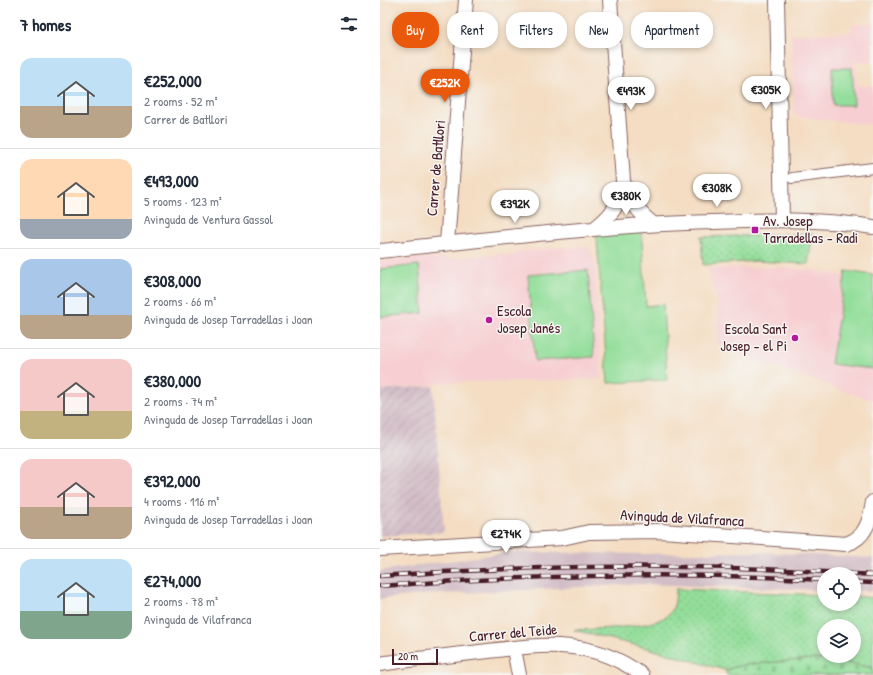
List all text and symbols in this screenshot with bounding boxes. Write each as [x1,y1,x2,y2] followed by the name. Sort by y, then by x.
[392,12,439,48] chip: Buy
[447,12,498,48] chip: Rent
[506,12,567,48] chip: Filters
[575,12,623,48] chip: New
[631,12,713,48] chip: Apartment
[20,13,71,36] text: 7 homes
[338,13,360,35] icon: filters
[144,69,202,92] text: €252,000
[417,69,473,103] pin: €252K
[430,73,460,91] text: €252K
[52,74,100,122] icon: home
[738,76,794,110] pin: €305K
[603,77,659,111] pin: €493K
[751,80,781,98] text: €305K
[617,81,645,99] text: €493K
[144,92,217,110] text: 2 rooms · 52 m²
[144,110,228,128] text: Carrer de Batllori
[421,119,450,217] street label: Carrer de Batllori
[144,169,199,192] text: €493,000
[689,174,745,208] pin: €308K
[52,175,100,223] icon: home
[702,178,732,196] text: €308K
[598,182,654,216] pin: €380K
[611,186,641,204] text: €380K
[487,190,543,224] pin: €392K
[144,192,222,210] text: 5 rooms · 123 m²
[500,194,530,212] text: €392K
[144,210,273,228] text: Avinguda de Ventura Gassol
[763,210,858,248] place label: Av. Josep Tarradellas - Radi
[750,225,760,235] marker: Av. Josep Tarradellas - Radi
[144,269,201,292] text: €308,000
[52,275,100,323] icon: home
[144,292,216,310] text: 2 rooms · 66 m²
[497,300,560,338] place label: Escola Josep Janés
[144,310,313,328] text: Avinguda de Josep Tarradellas i Joan
[484,315,494,325] marker: Escola Josep Janés
[720,318,788,356] place label: Escola Sant Josep - el Pi
[790,333,800,343] marker: Escola Sant Josep - el Pi
[144,369,201,392] text: €380,000
[52,375,100,423] icon: home
[144,392,217,410] text: 2 rooms · 74 m²
[144,410,313,428] text: Avinguda de Josep Tarradellas i Joan
[144,469,200,492] text: €392,000
[52,475,100,523] icon: home
[144,492,219,510] text: 4 rooms · 116 m²
[620,504,744,531] street label: Avinguda de Vilafranca
[144,510,313,528] text: Avinguda de Josep Tarradellas i Joan
[478,520,534,554] pin: €274K
[491,524,521,542] text: €274K
[817,567,861,663] map controls
[817,567,861,611] button: locate
[144,569,201,592] text: €274,000
[52,575,100,623] icon: home
[144,592,218,610] text: 2 rooms · 78 m²
[144,610,251,628] text: Avinguda de Vilafranca
[468,618,558,647] street label: Carrer del Teide
[817,619,861,663] button: layers
[392,647,438,666] scale bar
[398,649,418,663] text: 20 m

